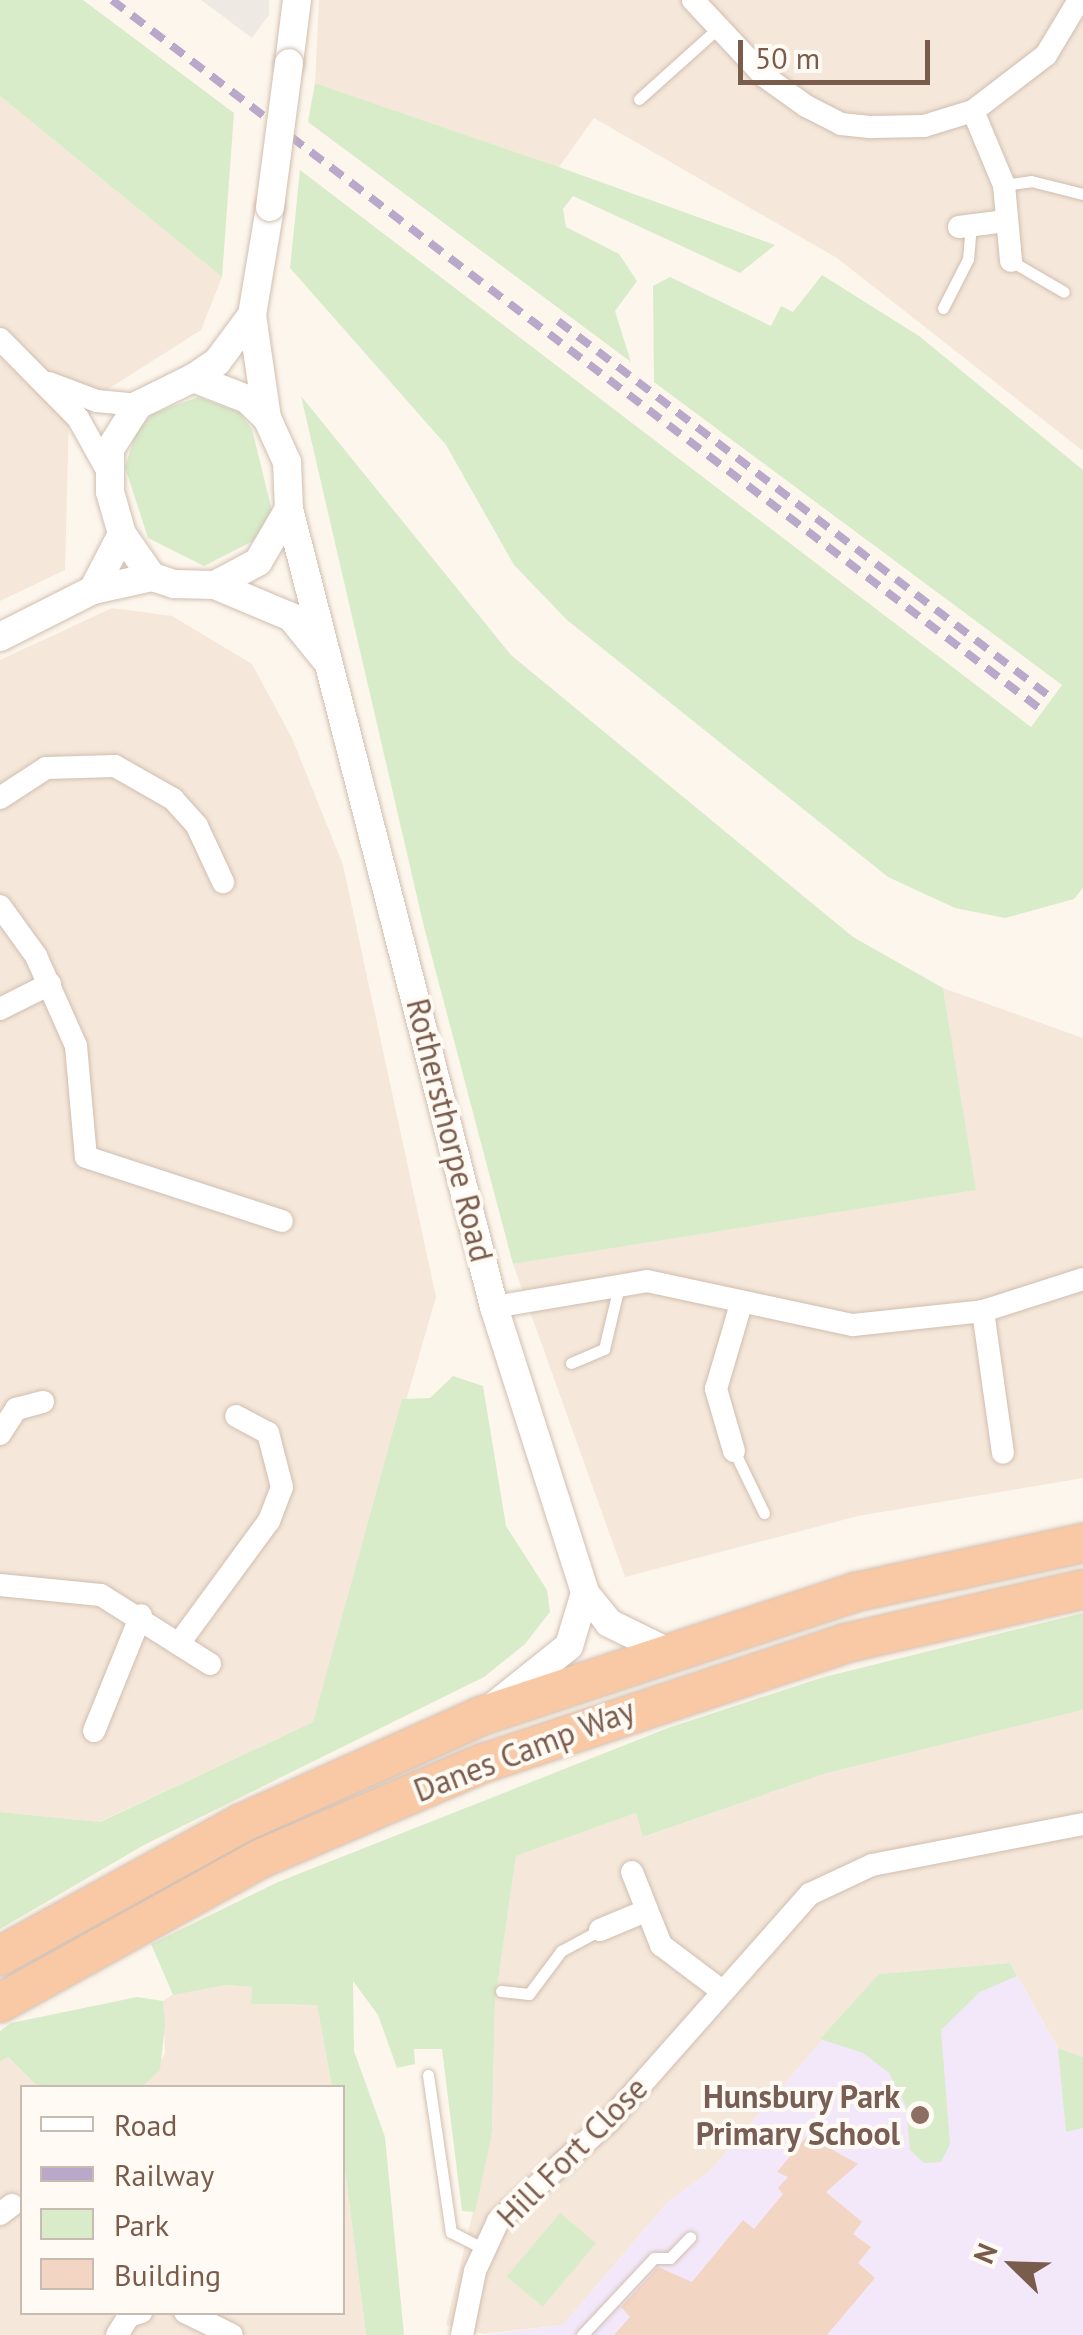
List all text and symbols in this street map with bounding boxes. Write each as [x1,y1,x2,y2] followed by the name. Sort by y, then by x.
[743,20,936,82] scale bar
[755,38,820,77] text: 50 m
[399,994,501,1266] street label: Rothersthorpe Road
[408,1690,640,1810] street label: Danes Camp Way
[489,2069,655,2235] street label: Hill Fort Close
[694,2078,900,2153] place label: Hunsbury Park Primary School
[20,2085,345,2315] legend
[909,2104,931,2126] marker: Hunsbury Park Primary School
[114,2105,178,2144] text: Road
[114,2155,214,2194] text: Railway
[114,2205,169,2244] text: Park
[963,2215,1063,2315] north arrow
[964,2237,1006,2269] text: N
[114,2255,221,2294] text: Building

